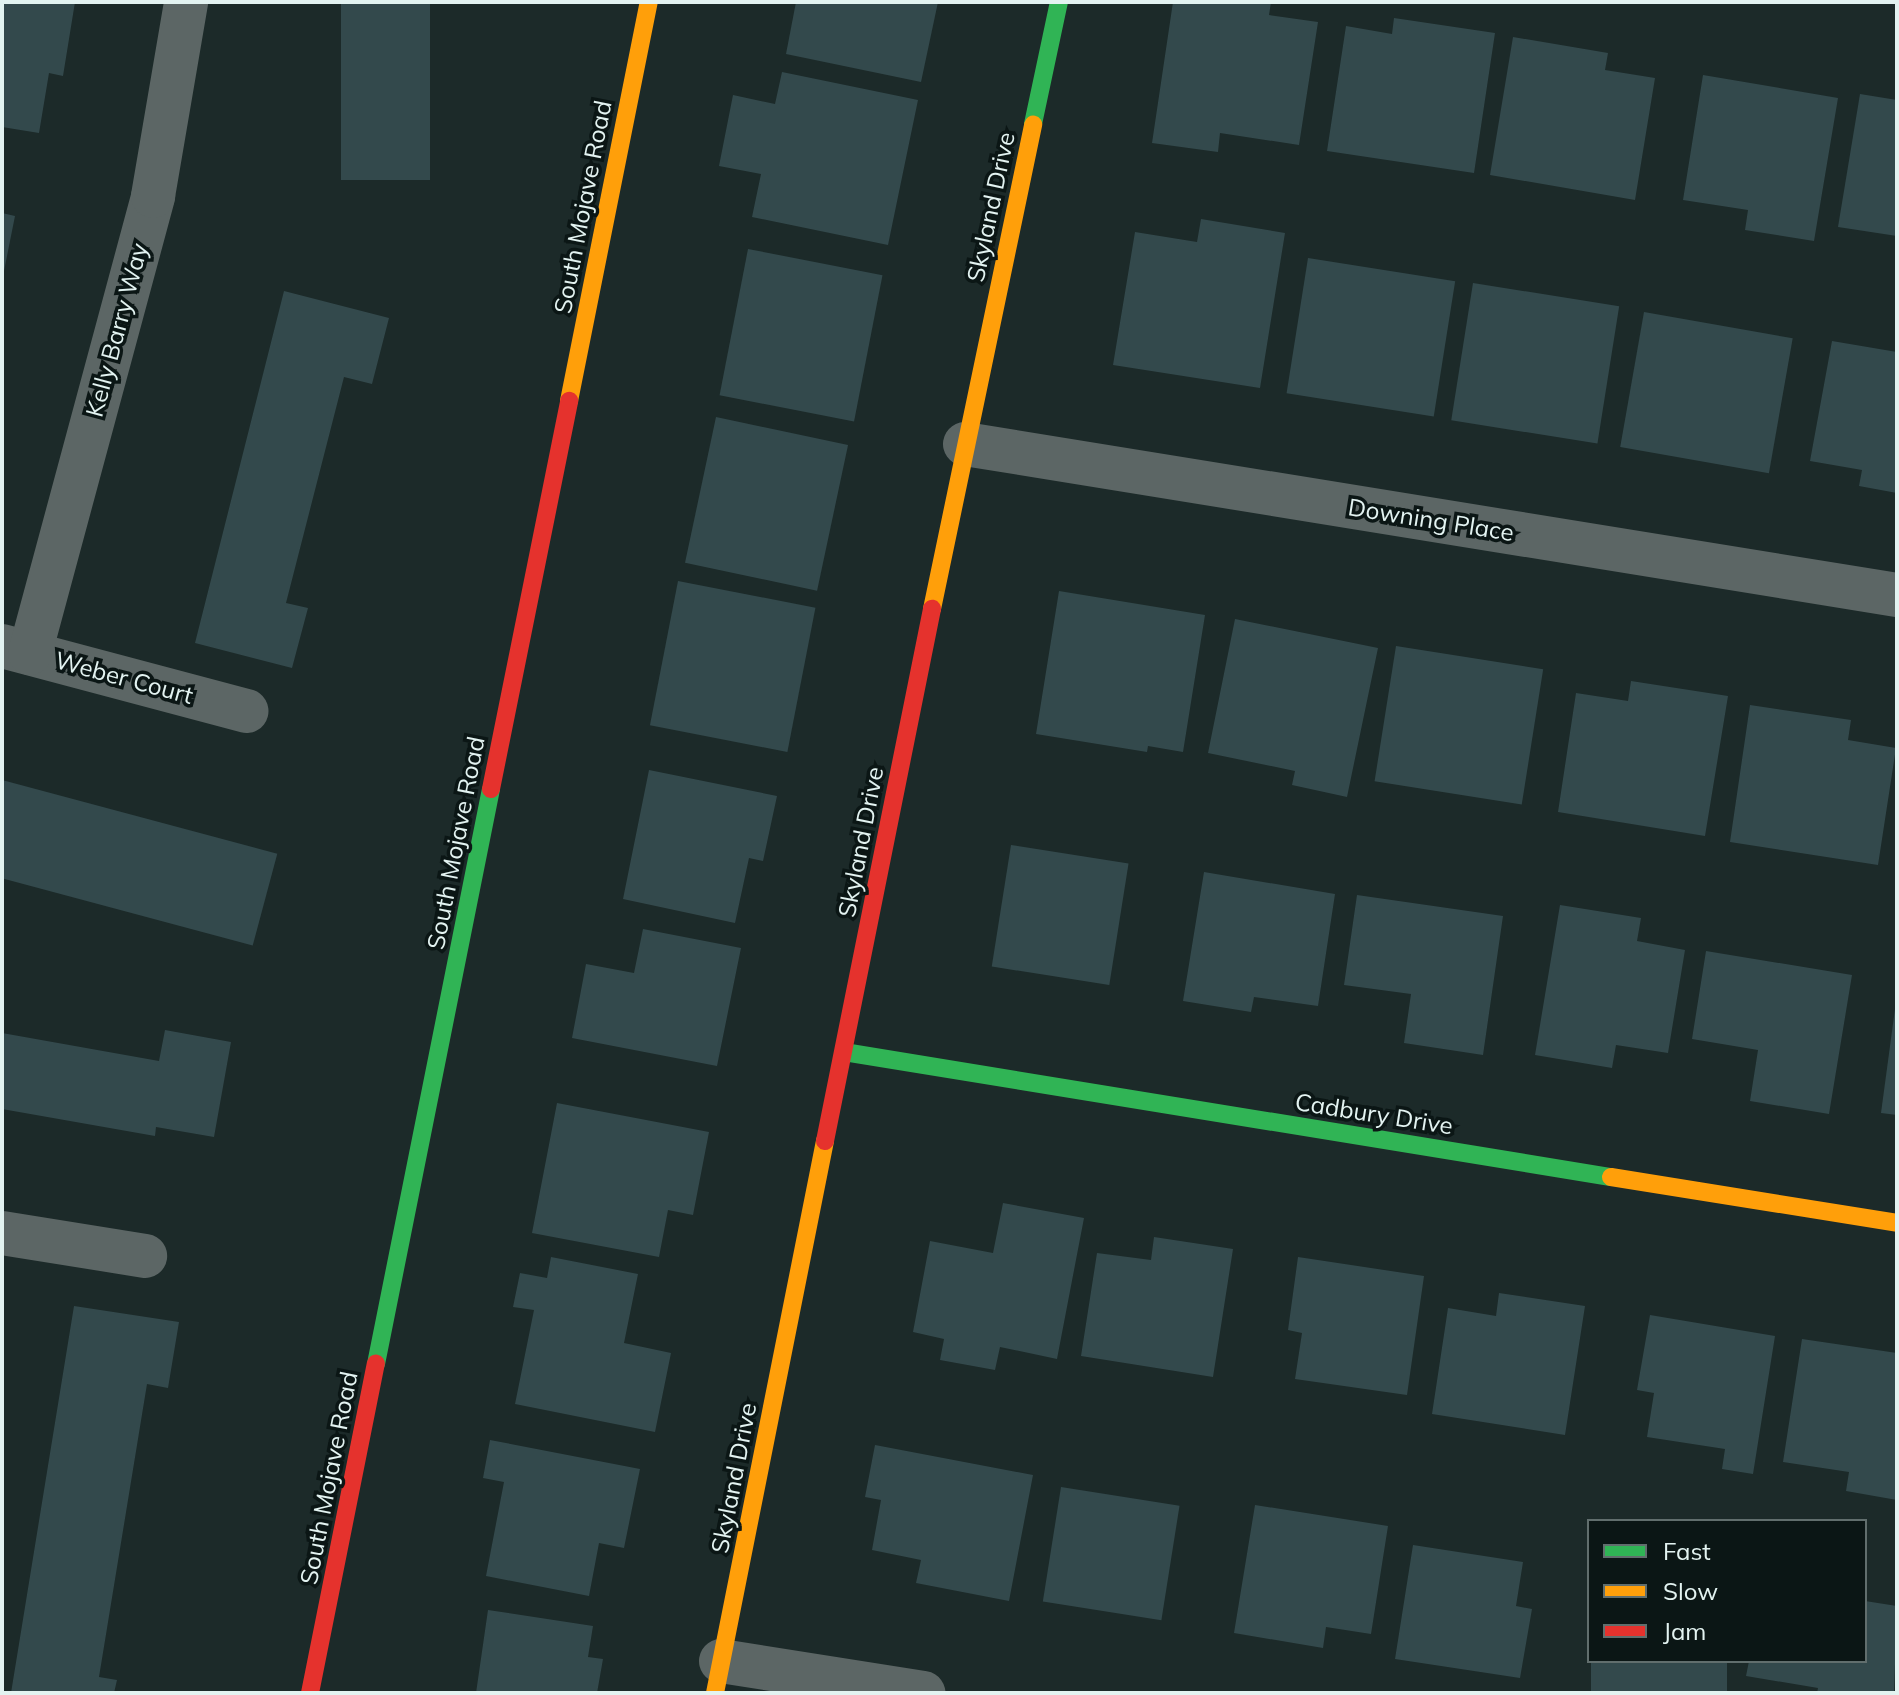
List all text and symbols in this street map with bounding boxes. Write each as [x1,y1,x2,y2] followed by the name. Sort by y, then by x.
[548,98,618,316] street label: South Mojave Road
[961,129,1021,285] street label: Skyland Drive
[80,240,154,420] street label: Kelly Barry Way
[1346,493,1516,547] street label: Downing Place
[52,646,196,710] street label: Weber Court
[421,734,491,952] street label: South Mojave Road
[832,764,890,920] street label: Skyland Drive
[1293,1087,1455,1141] street label: Cadbury Drive
[294,1369,364,1587] street label: South Mojave Road
[705,1400,763,1556] street label: Skyland Drive
[1587,1519,1867,1663] legend
[1663,1536,1711,1566] text: Fast
[1663,1576,1718,1606] text: Slow
[1663,1616,1706,1646] text: Jam

